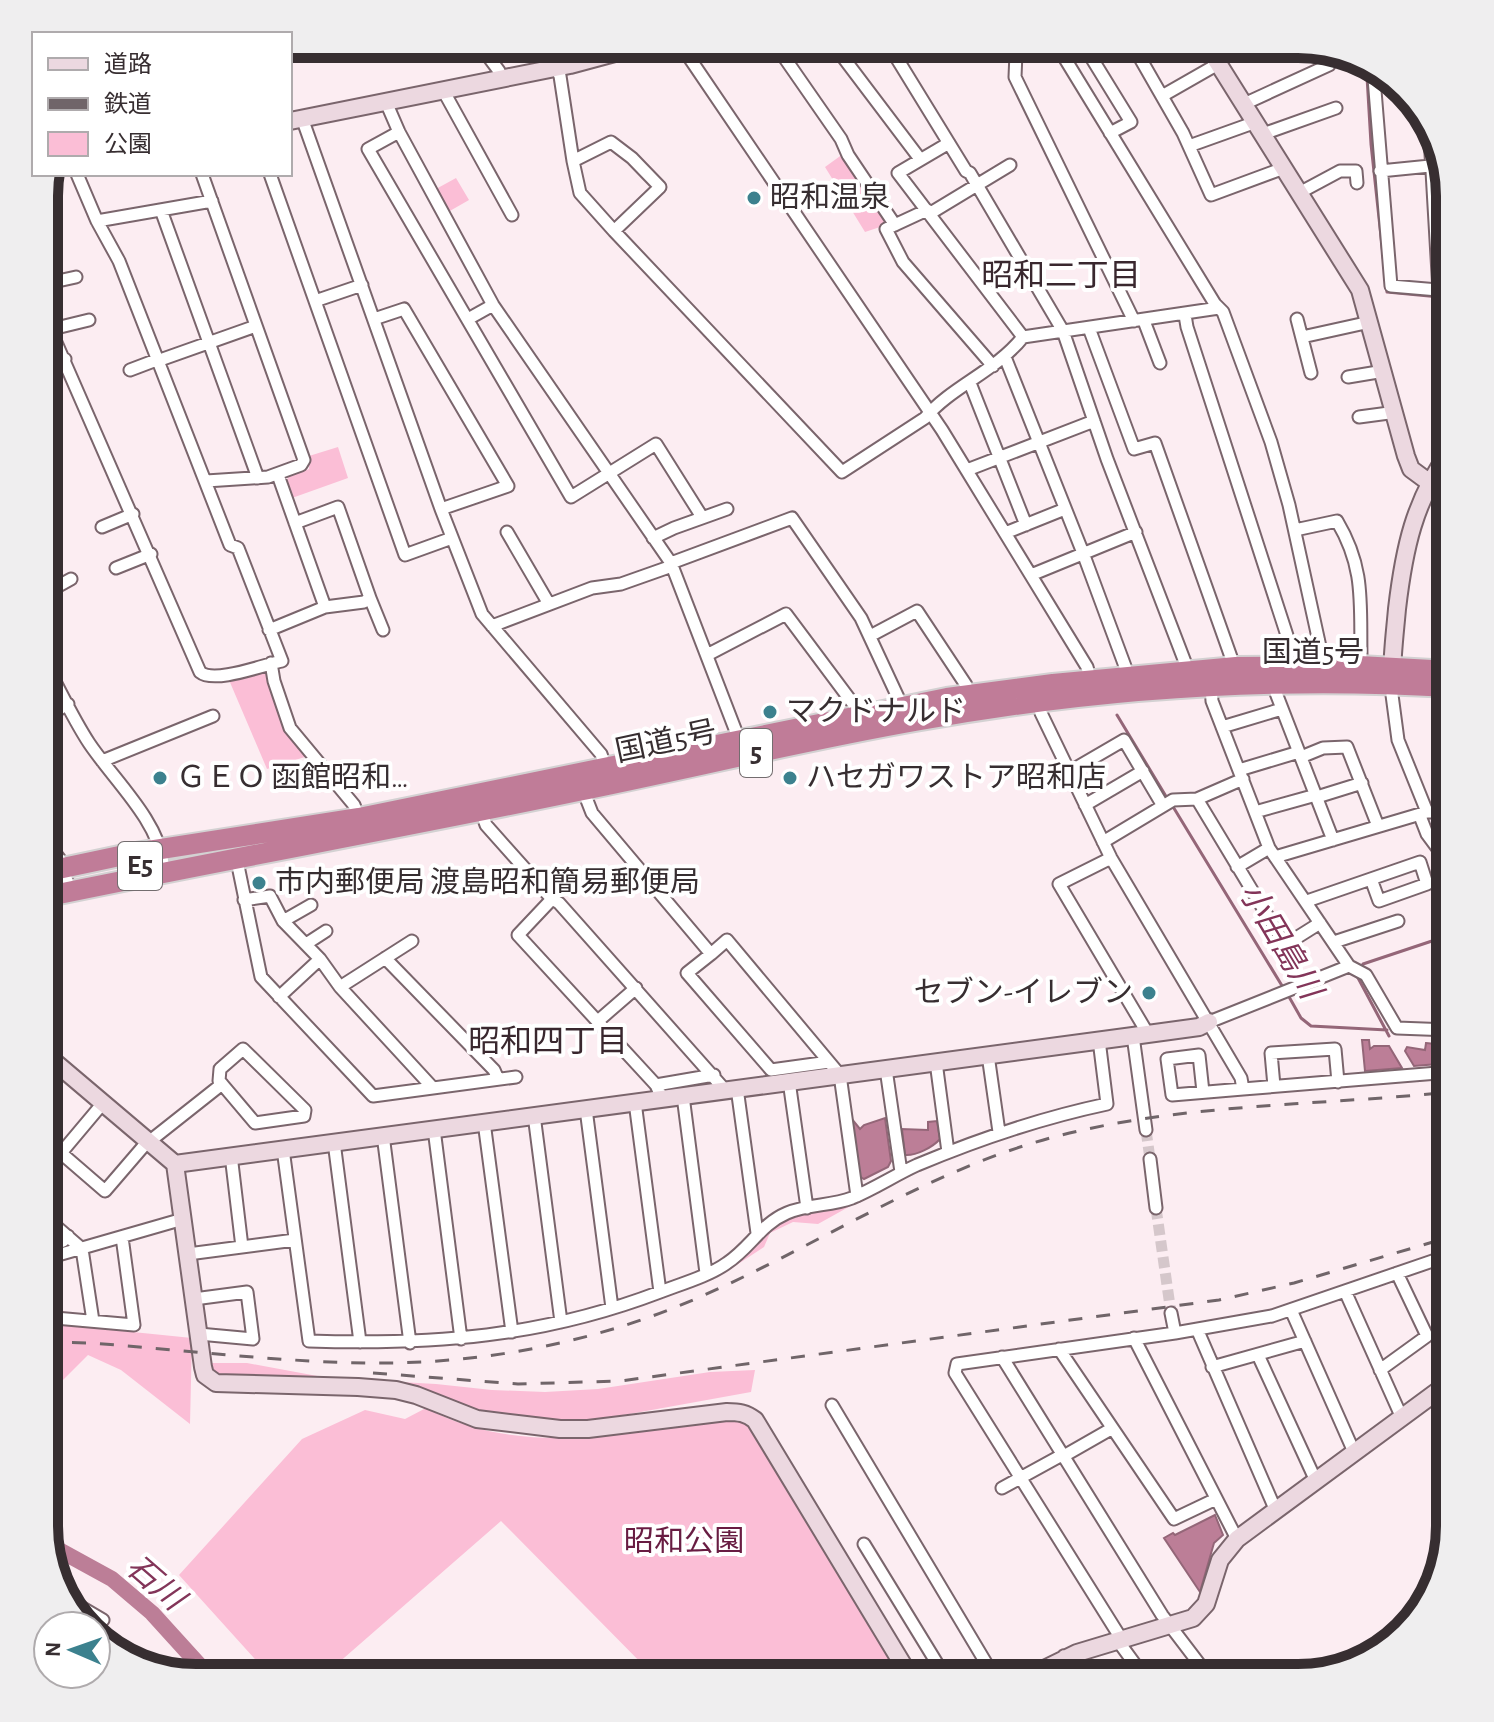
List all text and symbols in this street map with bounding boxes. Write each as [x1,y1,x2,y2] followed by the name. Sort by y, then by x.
[32,32,292,176] legend
[104,51,152,77] text: 道路
[104,91,152,117] text: 鉄道
[104,132,152,157] text: 公園
[770,181,890,213] place label: 昭和温泉
[745,189,763,207] marker: 昭和温泉
[981,259,1141,292] district label: 昭和二丁目
[1262,637,1364,668] street label: 国道5号
[786,696,966,727] place label: マクドナルド
[761,703,779,721] marker: マクドナルド
[613,716,719,767] street label: 国道5号
[740,729,772,777] road number: 5
[176,761,408,793] place label: ＧＥＯ 函館昭和…
[806,761,1106,793] place label: ハセガワストア昭和店
[151,769,169,787] marker: ＧＥＯ 函館昭和…
[781,769,799,787] marker: ハセガワストア昭和店
[118,842,162,890] road number: E5
[275,866,700,898] place label: 市内郵便局 渡島昭和簡易郵便局
[250,874,268,892] marker: 市内郵便局 渡島昭和簡易郵便局
[1233,877,1329,1007] water label: 小田島川
[914,976,1133,1008] place label: セブン-イレブン
[1140,984,1158,1002] marker: セブン-イレブン
[468,1025,628,1058] district label: 昭和四丁目
[624,1526,744,1557] park label: 昭和公園
[120,1550,192,1618] water label: 石川
[32,1610,112,1690] north arrow
[42,1641,64,1657] text: N

